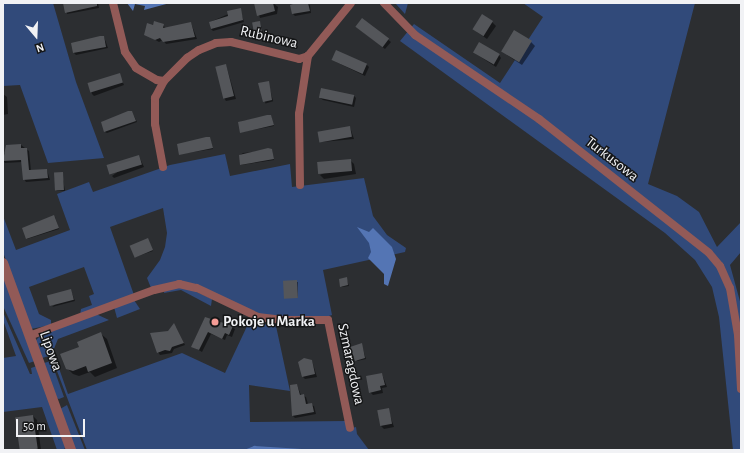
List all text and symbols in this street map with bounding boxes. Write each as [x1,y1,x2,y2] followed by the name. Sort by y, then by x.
[16,16,56,56] north arrow
[238,22,300,52] street label: Rubinowa
[35,41,45,54] text: N
[582,133,642,185] street label: Turkusowa
[223,313,315,331] place label: Pokoje u Marka
[210,317,220,327] marker: Pokoje u Marka
[334,322,368,406] street label: Szmaragdowa
[35,328,67,374] street label: Lipowa
[18,411,87,437] scale bar
[23,420,46,432] text: 50 m

